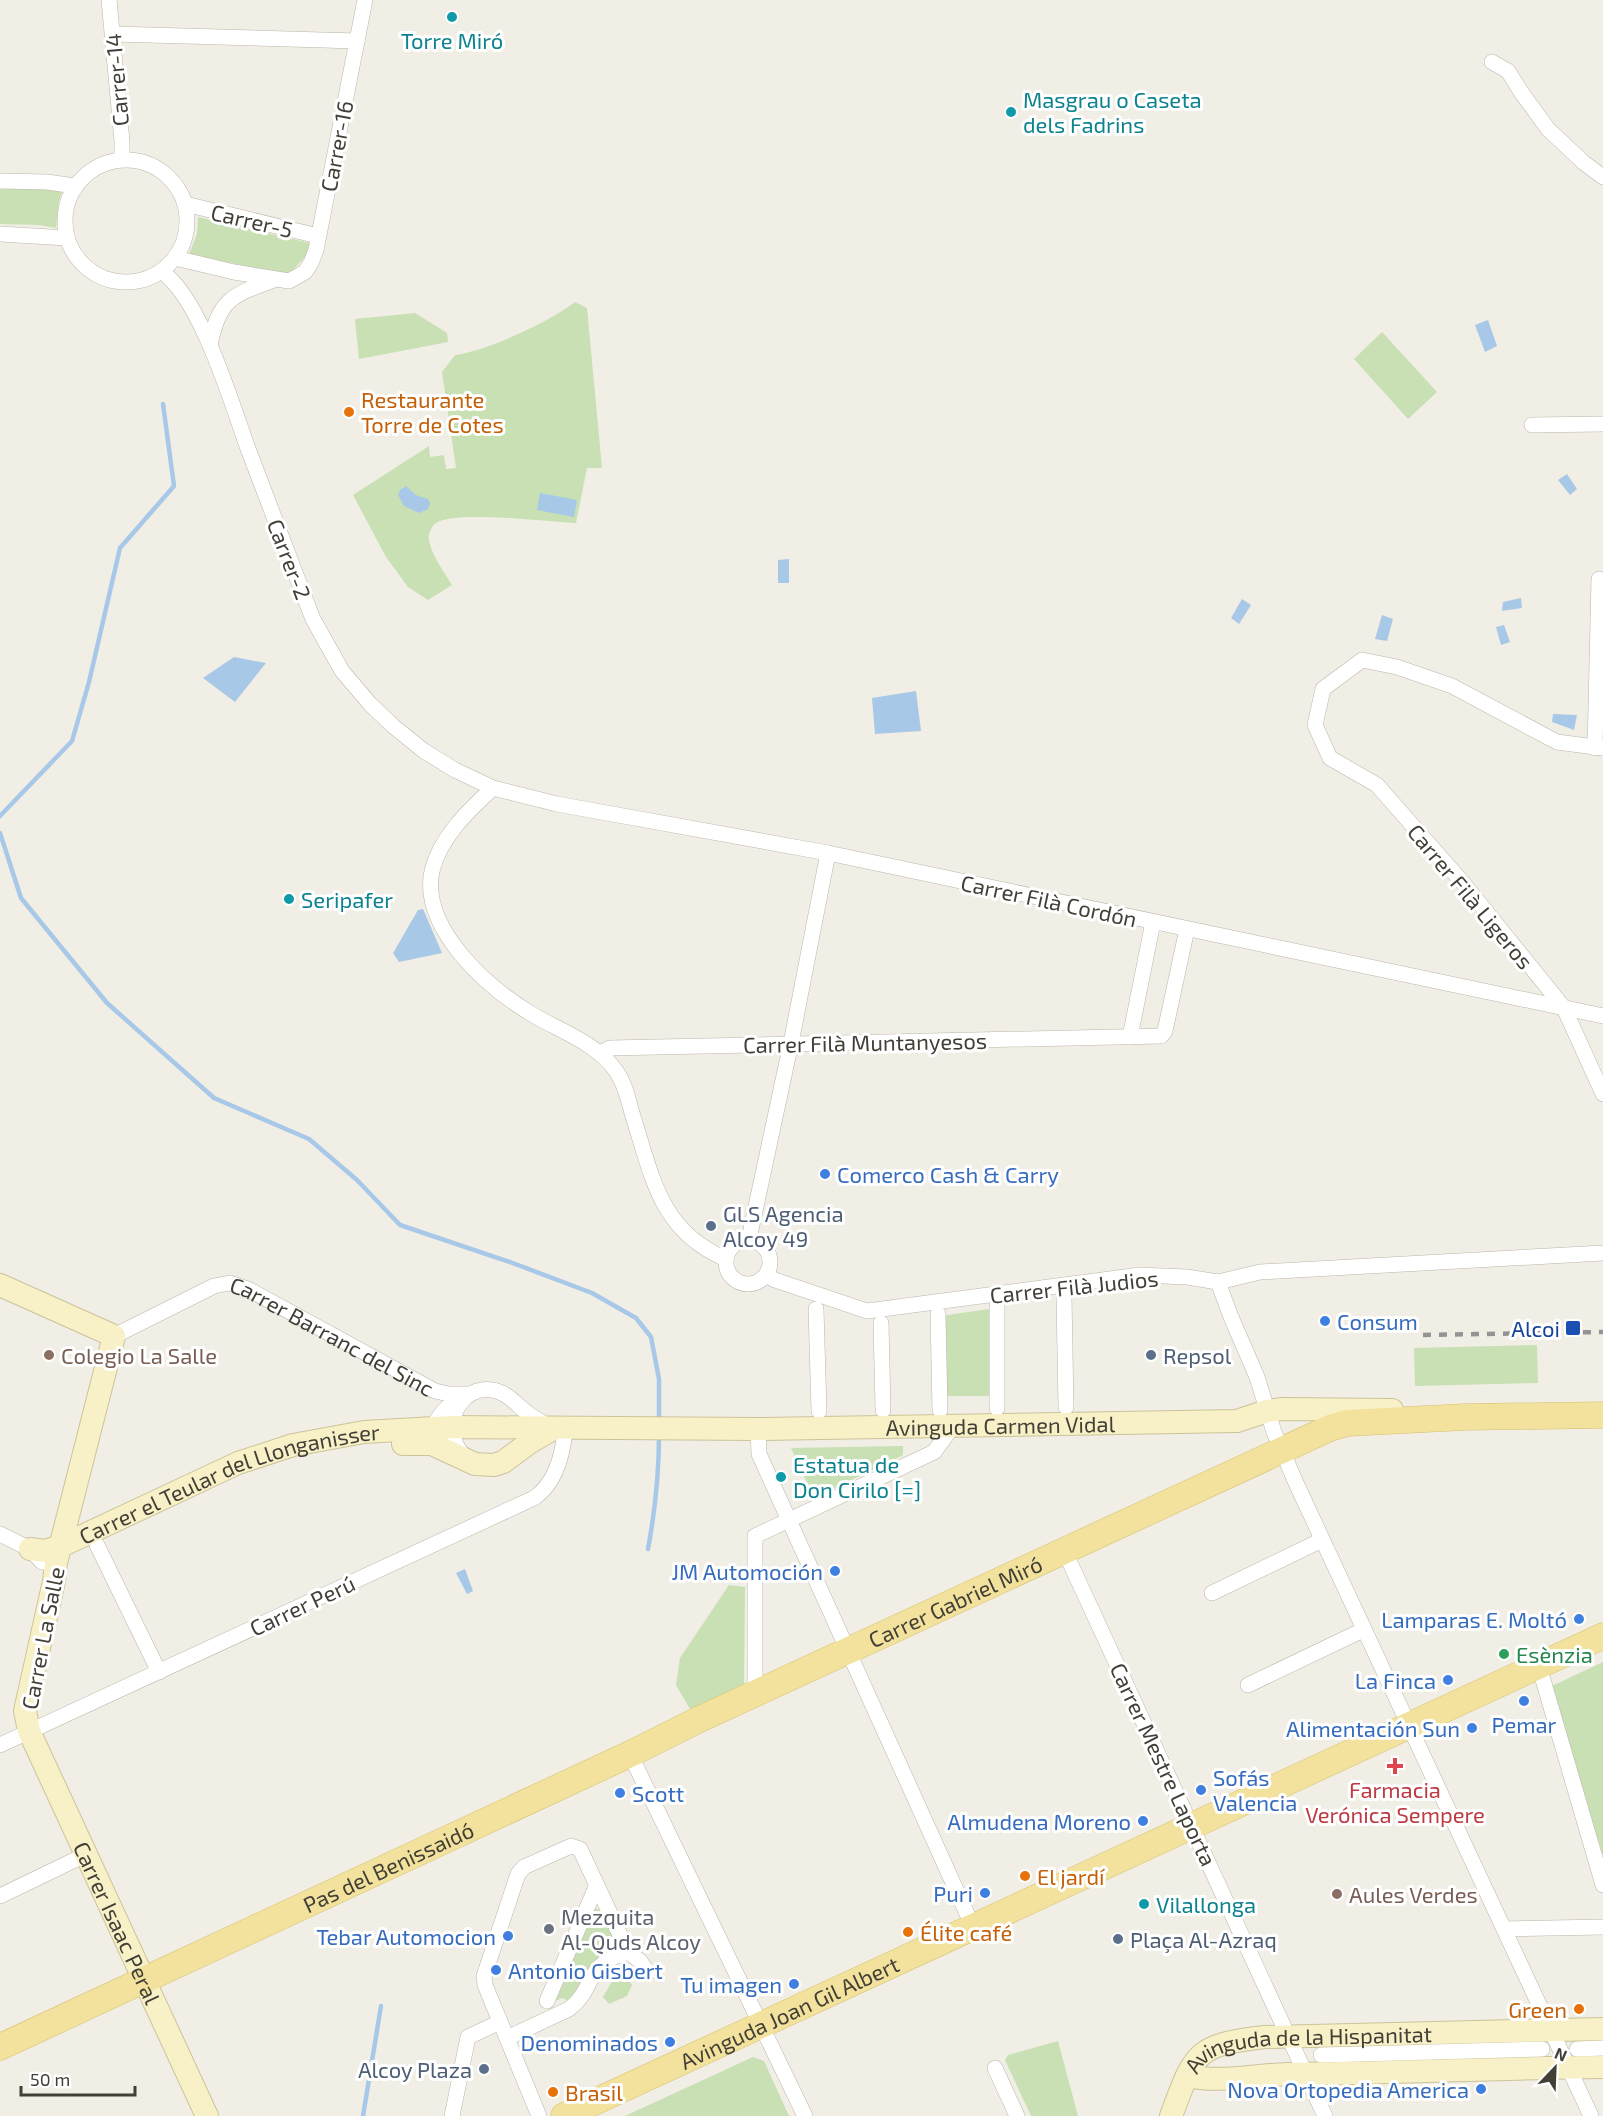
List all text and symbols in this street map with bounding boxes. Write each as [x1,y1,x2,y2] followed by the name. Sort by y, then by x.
[445,10,459,24] marker: Torre Miró
[401,27,503,53] place label: Torre Miró
[99,33,133,127] street label: Carrer-14
[1023,86,1202,137] place label: Masgrau o Caseta dels Fadrins
[314,98,358,194] street label: Carrer-16
[1004,105,1018,119] marker: Masgrau o Caseta dels Fadrins
[209,198,295,242] street label: Carrer-5
[361,386,504,437] place label: Restaurante Torre de Cotes
[342,405,356,419] marker: Restaurante Torre de Cotes
[263,515,317,603] street label: Carrer-2
[1403,818,1539,974] street label: Carrer Filà Ligeros
[959,869,1139,931] street label: Carrer Filà Cordón
[301,886,393,912] place label: Seripafer
[282,892,296,906] marker: Seripafer
[743,1027,987,1057] street label: Carrer Filà Muntanyesos
[837,1161,1059,1187] place label: Comerco Cash & Carry
[818,1167,832,1181] marker: Comerco Cash & Carry
[723,1200,844,1251] place label: GLS Agencia Alcoy 49
[704,1219,718,1233] marker: GLS Agencia Alcoy 49
[989,1264,1159,1308] street label: Carrer Filà Judios
[227,1271,438,1401] street label: Carrer Barranc del Sinc
[1337,1308,1418,1334] place label: Consum
[1318,1314,1332,1328] marker: Consum
[1511,1315,1560,1341] place label: Alcoi
[1564,1319,1582,1337] marker: Alcoi
[61,1342,217,1368] place label: Colegio La Salle
[1163,1342,1232,1368] place label: Repsol
[42,1348,56,1362] marker: Colegio La Salle
[1144,1348,1158,1362] marker: Repsol
[885,1410,1116,1440] street label: Avinguda Carmen Vidal
[75,1418,380,1549] street label: Carrer el Teular del Llonganisser
[793,1451,921,1502] place label: Estatua de Don Cirilo [=]
[774,1470,788,1484] marker: Estatua de Don Cirilo [=]
[864,1550,1046,1652] street label: Carrer Gabriel Miró
[671,1558,823,1584] place label: JM Automoción
[828,1564,842,1578] marker: JM Automoción
[15,1565,69,1711] street label: Carrer La Salle
[245,1569,359,1641] street label: Carrer Perú
[1381,1606,1567,1632] place label: Lamparas E. Moltó
[1572,1612,1586,1626] marker: Lamparas E. Moltó
[1516,1641,1593,1667] place label: Esènzia
[1497,1647,1511,1661] marker: Esènzia
[1106,1658,1222,1870] street label: Carrer Mestre Laporta
[1355,1667,1436,1693] place label: La Finca
[1441,1673,1455,1687] marker: La Finca
[1517,1694,1531,1708] marker: Pemar
[1492,1711,1557,1737] place label: Pemar
[1286,1715,1460,1741] place label: Alimentación Sun
[1465,1721,1479,1735] marker: Alimentación Sun
[1388,1759,1402,1773] marker: Farmacia Verónica Sempere
[1213,1764,1297,1815] place label: Sofás Valencia
[1305,1776,1485,1827] place label: Farmacia Verónica Sempere
[632,1780,684,1806] place label: Scott
[1194,1783,1208,1797] marker: Sofás Valencia
[613,1786,627,1800] marker: Scott
[947,1808,1131,1834] place label: Almudena Moreno
[1136,1814,1150,1828] marker: Almudena Moreno
[299,1816,478,1917] street label: Pas del Benissaidó
[69,1837,167,2008] street label: Carrer Isaac Peral
[1037,1863,1106,1890] place label: El jardí
[1018,1869,1032,1883] marker: El jardí
[933,1880,973,1906] place label: Puri
[1349,1881,1478,1907] place label: Aules Verdes
[978,1886,992,1900] marker: Puri
[1330,1887,1344,1901] marker: Aules Verdes
[1156,1891,1256,1917] place label: Vilallonga
[1137,1897,1151,1911] marker: Vilallonga
[561,1903,701,1955] place label: Mezquita Al-Quds Alcoy
[920,1919,1012,1945] place label: Élite café
[542,1922,556,1936] marker: Mezquita Al-Quds Alcoy
[316,1923,496,1949] place label: Tebar Automocion
[901,1925,915,1939] marker: Élite café
[1130,1926,1277,1954] place label: Plaça Al-Azraq
[501,1929,515,1943] marker: Tebar Automocion
[1111,1932,1125,1946] marker: Plaça Al-Azraq
[675,1950,903,2074] street label: Avinguda Joan Gil Albert
[508,1957,663,1983] place label: Antonio Gisbert
[489,1963,503,1977] marker: Antonio Gisbert
[680,1971,782,1997] place label: Tu imagen
[787,1977,801,1991] marker: Tu imagen
[1508,1996,1567,2022] place label: Green
[1572,2002,1586,2016] marker: Green
[1178,2020,1432,2078] street label: Avinguda de la Hispanitat
[520,2029,658,2055] place label: Denominados
[663,2035,677,2049] marker: Denominados
[1525,2038,1585,2098] north arrow
[1552,2043,1570,2065] text: N
[358,2056,472,2082] place label: Alcoy Plaza
[21,2059,135,2097] scale bar
[477,2062,491,2076] marker: Alcoy Plaza
[30,2068,70,2090] text: 50 m
[1227,2076,1469,2102] place label: Nova Ortopedia America
[565,2079,623,2105] place label: Brasil
[1474,2082,1488,2096] marker: Nova Ortopedia America
[546,2085,560,2099] marker: Brasil

